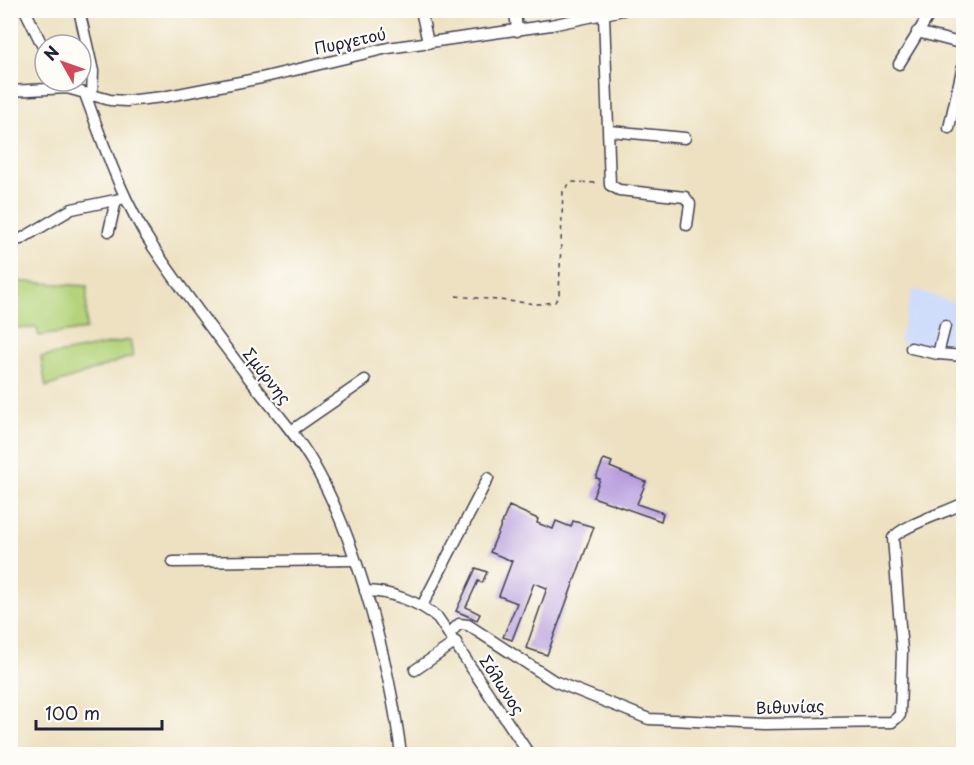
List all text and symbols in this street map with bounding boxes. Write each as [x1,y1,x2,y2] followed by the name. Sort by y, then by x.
[312,21,388,59] street label: Πυργετού
[33,33,93,93] north arrow
[37,40,64,65] text: N
[238,342,297,409] street label: Σμύρνης
[475,650,531,719] street label: Σόλωνος
[36,693,162,731] scale bar
[755,693,825,719] street label: Βιθυνίας
[45,699,100,726] text: 100 m

